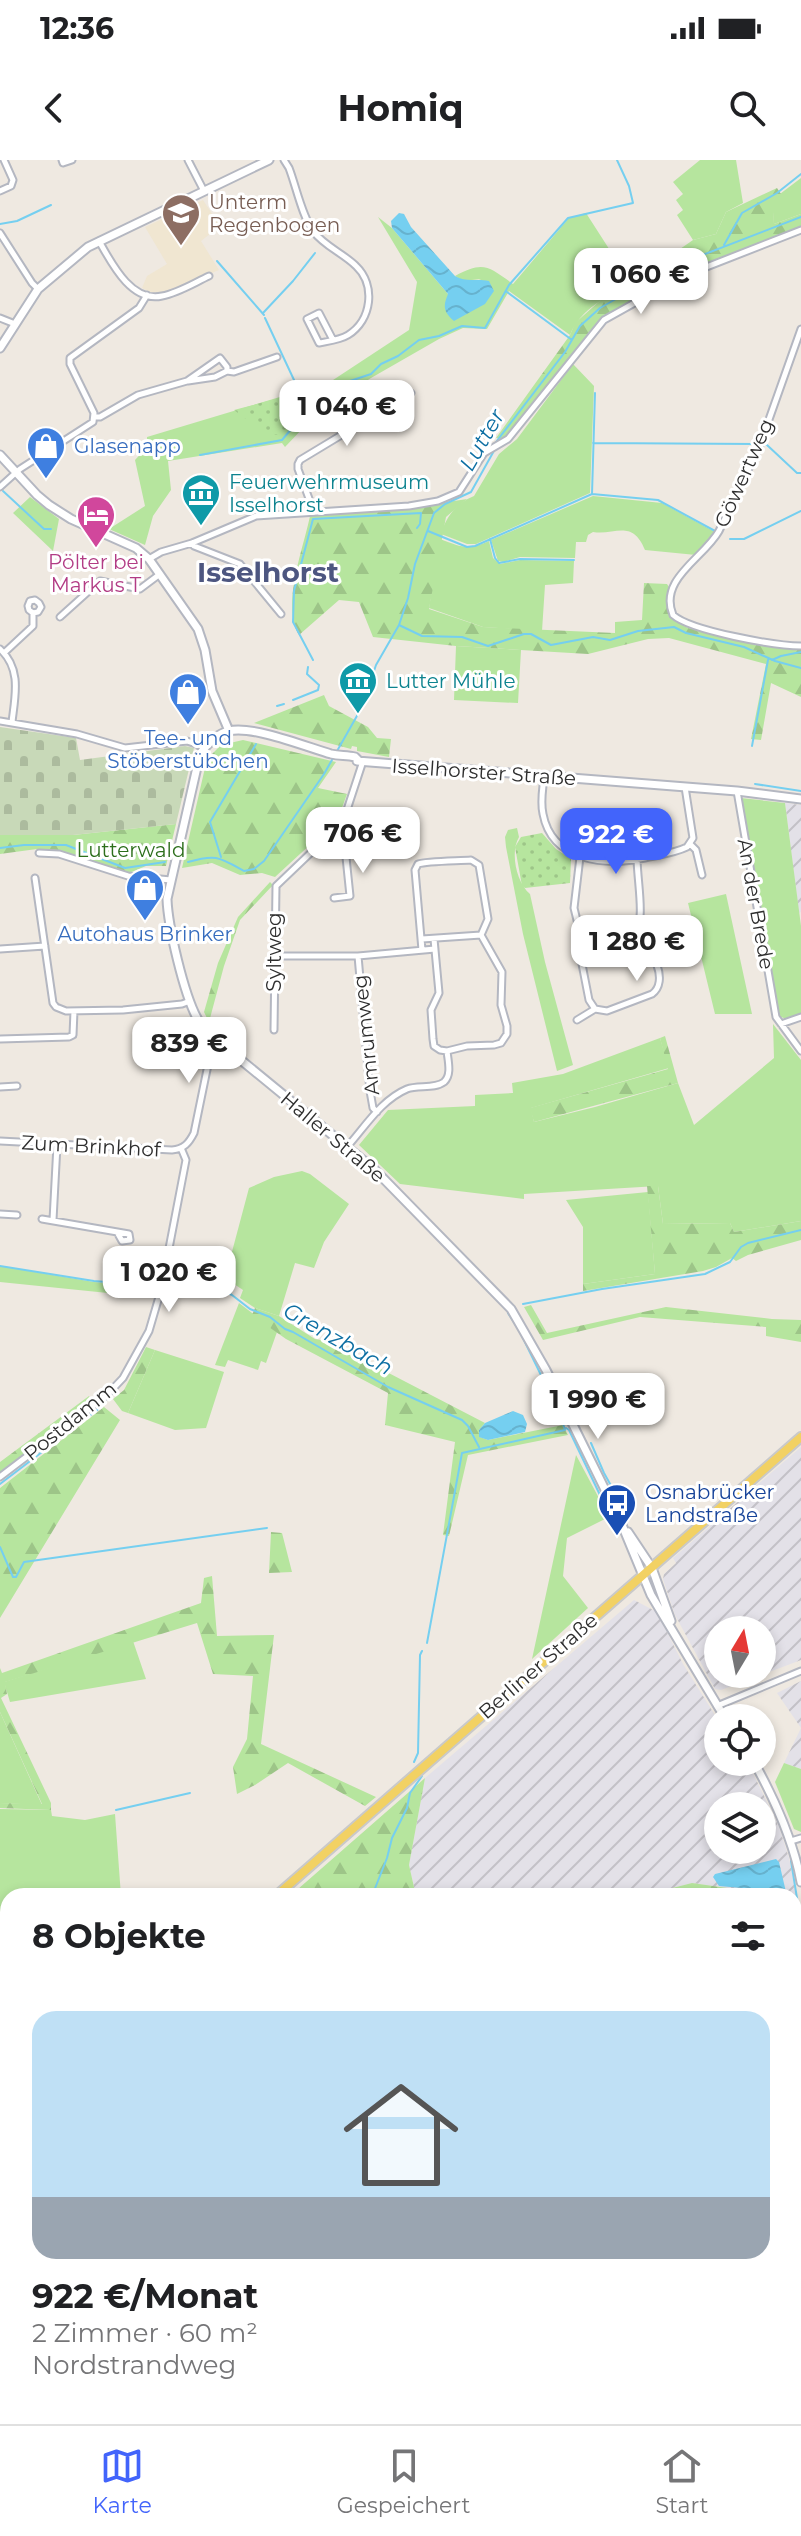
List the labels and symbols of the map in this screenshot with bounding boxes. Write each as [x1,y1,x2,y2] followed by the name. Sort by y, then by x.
[209,190,340,237] place label: Unterm Regenbogen
[160,192,202,247] school or university icon: Unterm Regenbogen
[567,248,715,316] pin: 1 060 €
[273,380,421,448] pin: 1 040 €
[454,403,511,476] water label: Lutter
[709,415,779,531] street label: Göwertweg
[25,425,67,480] shop icon: Glasenapp
[74,434,181,458] place label: Glasenapp
[229,470,429,517] place label: Feuerwehrmuseum Isselhorst
[180,472,222,527] museum icon: Feuerwehrmuseum Isselhorst
[75,494,117,549] hotel icon: Pölter bei Markus T
[48,550,144,597] place label: Pölter bei Markus T
[197,555,339,589] district label: Isselhorst
[337,660,379,715] museum icon: Lutter Mühle
[386,669,516,693] place label: Lutter Mühle
[167,671,209,726] shop icon: Tee- und Stöberstübchen
[107,726,269,773] place label: Tee- und Stöberstübchen
[391,754,577,790] street label: Isselhorster Straße
[307,807,419,875] pin: 706 €
[560,808,672,876] pin: 922 €
[733,837,779,971] street label: An der Brede
[77,838,185,862] park label: Lutterwald
[124,867,166,922] shop icon: Autohaus Brinker
[262,912,286,992] street label: Syltweg
[563,915,711,983] pin: 1 280 €
[57,922,233,946] place label: Autohaus Brinker
[348,974,384,1096] street label: Amrumweg
[133,1017,245,1085] pin: 839 €
[276,1086,390,1188] street label: Haller Straße
[21,1130,162,1162] street label: Zum Brinkhof
[95,1246,243,1314] pin: 1 020 €
[278,1297,398,1381] water label: Grenzbach
[524,1373,672,1441] pin: 1 990 €
[19,1376,121,1466] street label: Postdamm
[645,1480,775,1527] place label: Osnabrücker Landstraße
[596,1482,638,1537] bus stop icon: Osnabrücker Landstraße
[474,1608,602,1724] street label: Berliner Straße
[704,1616,776,1688] north arrow

